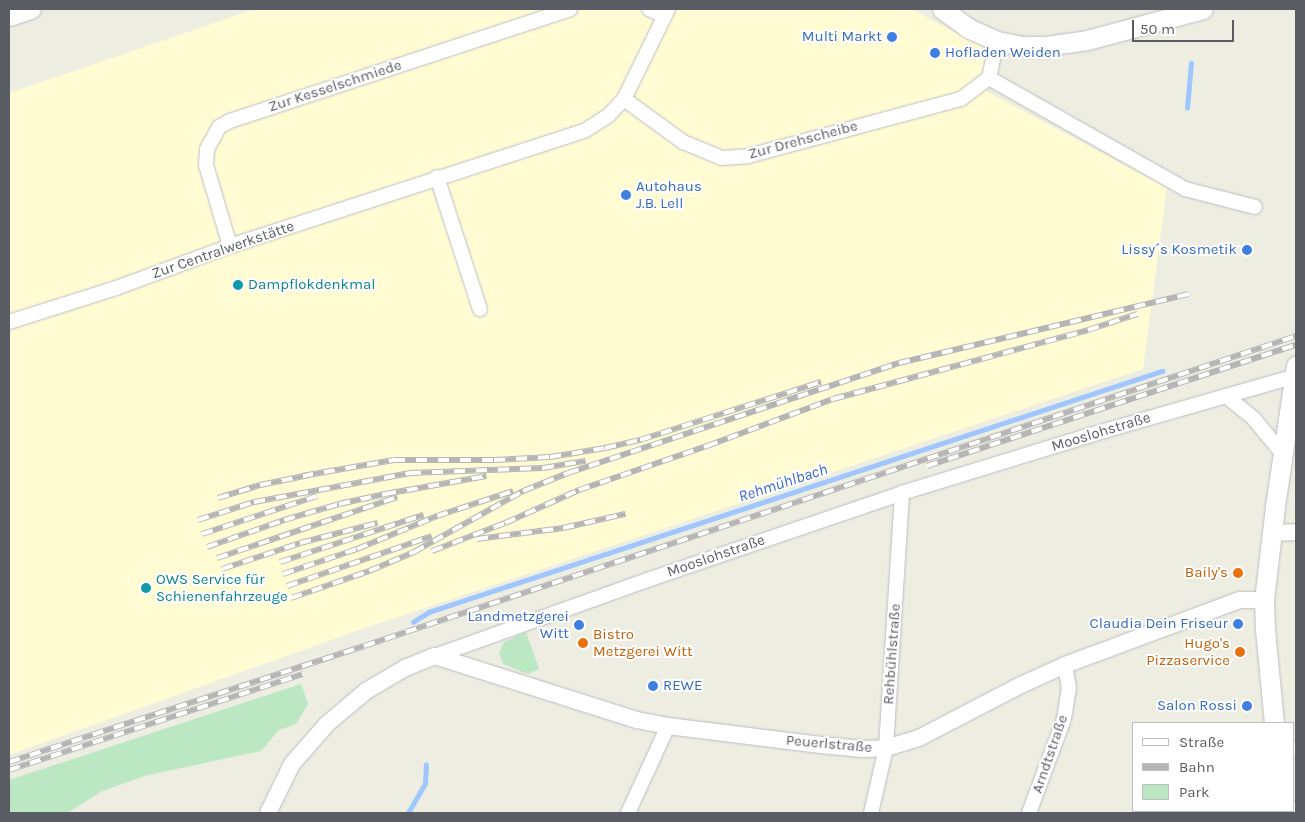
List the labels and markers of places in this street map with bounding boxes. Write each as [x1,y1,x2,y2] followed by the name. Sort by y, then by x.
[802,28,882,46] place label: Multi Markt
[886,31,898,43] marker: Multi Markt
[945,44,1061,62] place label: Hofladen Weiden
[929,47,941,59] marker: Hofladen Weiden
[636,177,702,212] place label: Autohaus J.B. Lell
[620,189,632,201] marker: Autohaus J.B. Lell
[1121,241,1237,259] place label: Lissy´s Kosmetik
[1241,244,1253,256] marker: Lissy´s Kosmetik
[248,276,376,294] place label: Dampflokdenkmal
[232,279,244,291] marker: Dampflokdenkmal
[1185,564,1228,582] place label: Baily's
[1232,567,1244,579] marker: Baily's
[156,570,288,605] place label: OWS Service für Schienenfahrzeuge
[140,582,152,594] marker: OWS Service für Schienenfahrzeuge
[468,607,569,642] place label: Landmetzgerei Witt
[1090,615,1228,633] place label: Claudia Dein Friseur
[1232,618,1244,630] marker: Claudia Dein Friseur
[573,619,585,631] marker: Landmetzgerei Witt
[593,625,693,660] place label: Bistro Metzgerei Witt
[1146,634,1230,669] place label: Hugo's Pizzaservice
[577,637,589,649] marker: Bistro Metzgerei Witt
[1234,646,1246,658] marker: Hugo's Pizzaservice
[663,677,702,695] place label: REWE
[647,680,659,692] marker: REWE
[1157,697,1237,715] place label: Salon Rossi
[1241,700,1253,712] marker: Salon Rossi

